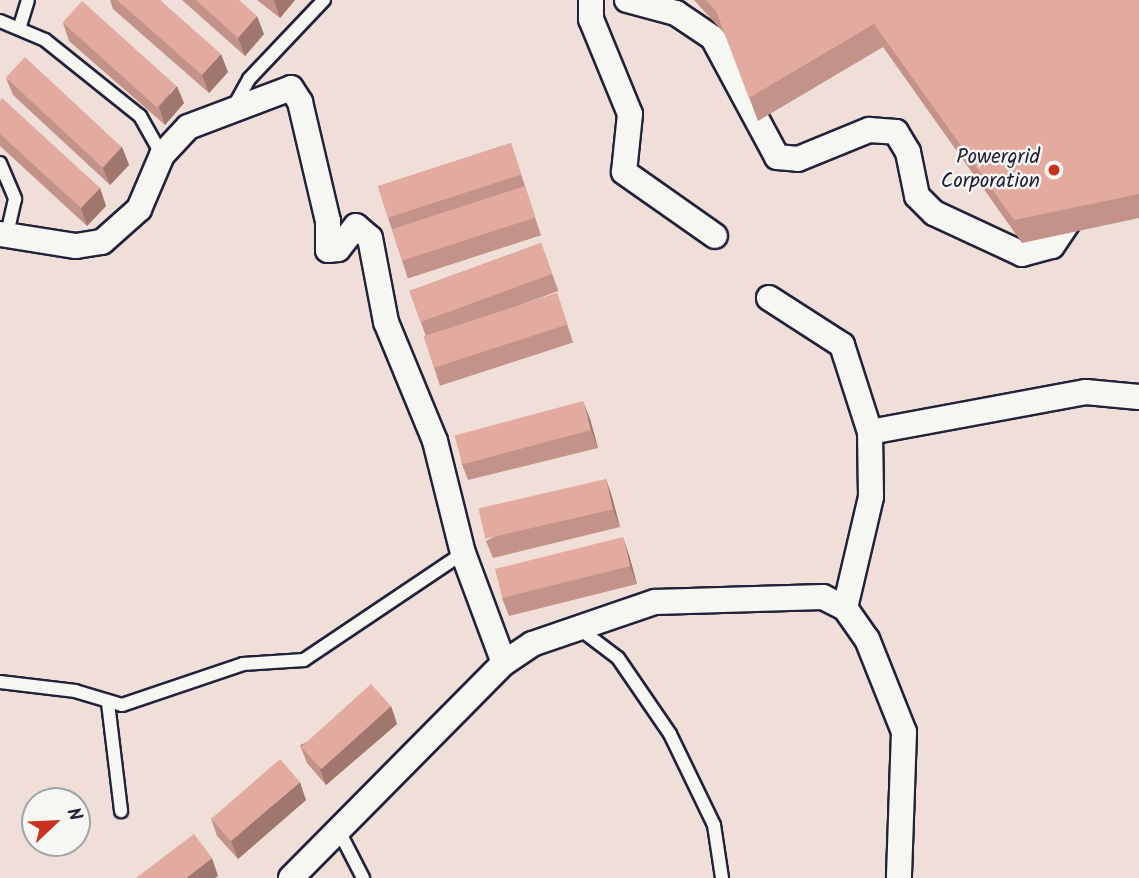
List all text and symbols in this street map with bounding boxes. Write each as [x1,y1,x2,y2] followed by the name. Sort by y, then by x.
[941,145,1040,195] place label: Powergrid Corporation
[1046,162,1062,178] marker: Powergrid Corporation
[21,787,91,857] north arrow
[57,803,90,826] text: N

